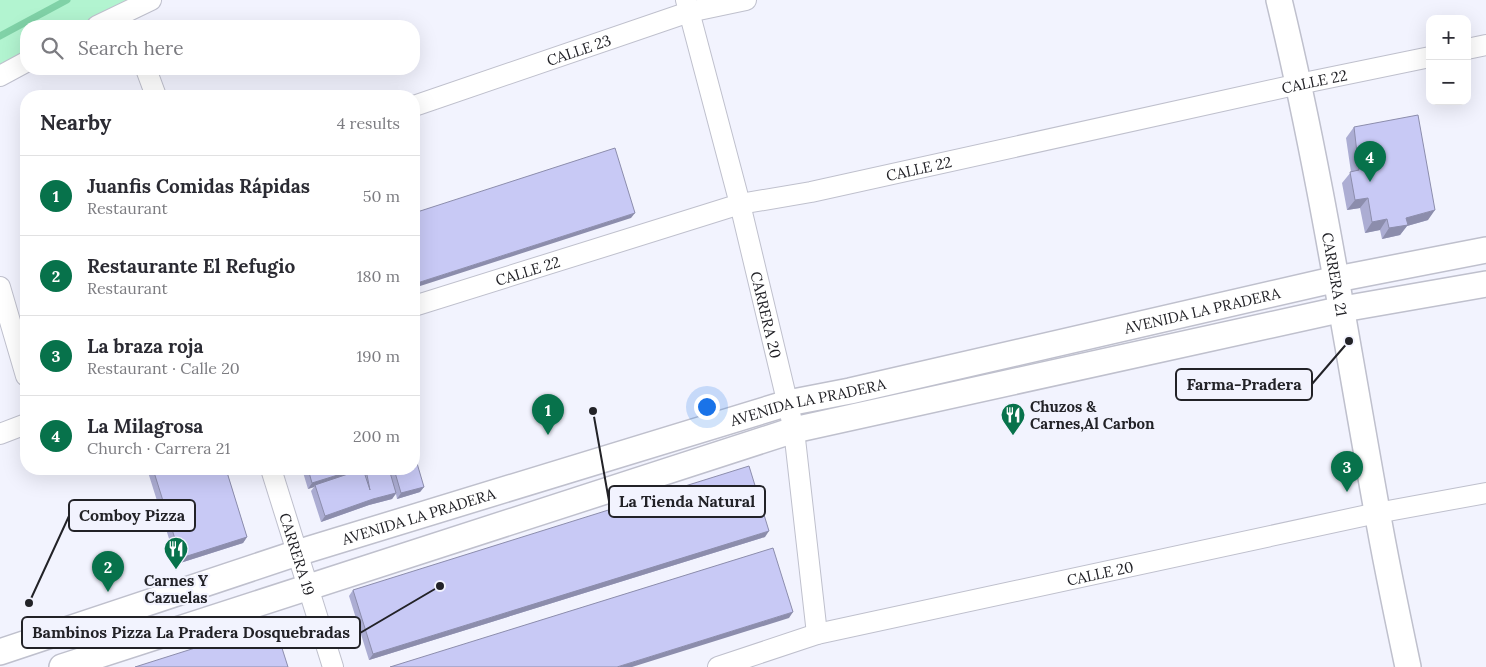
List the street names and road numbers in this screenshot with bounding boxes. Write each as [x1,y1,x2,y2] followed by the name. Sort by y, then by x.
[544,30,613,69] street label: CALLE 23
[1280,65,1349,97] street label: CALLE 22
[884,152,953,185] street label: CALLE 22
[1318,231,1352,318] street label: CARRERA 21
[493,251,562,289] street label: CALLE 22
[747,269,786,360] street label: CARRERA 20
[1121,283,1283,337] street label: AVENIDA LA PRADERA
[727,374,888,430] street label: AVENIDA LA PRADERA
[338,483,498,549] street label: AVENIDA LA PRADERA
[276,510,319,598] street label: CARRERA 19
[1065,556,1135,589] street label: CALLE 20

